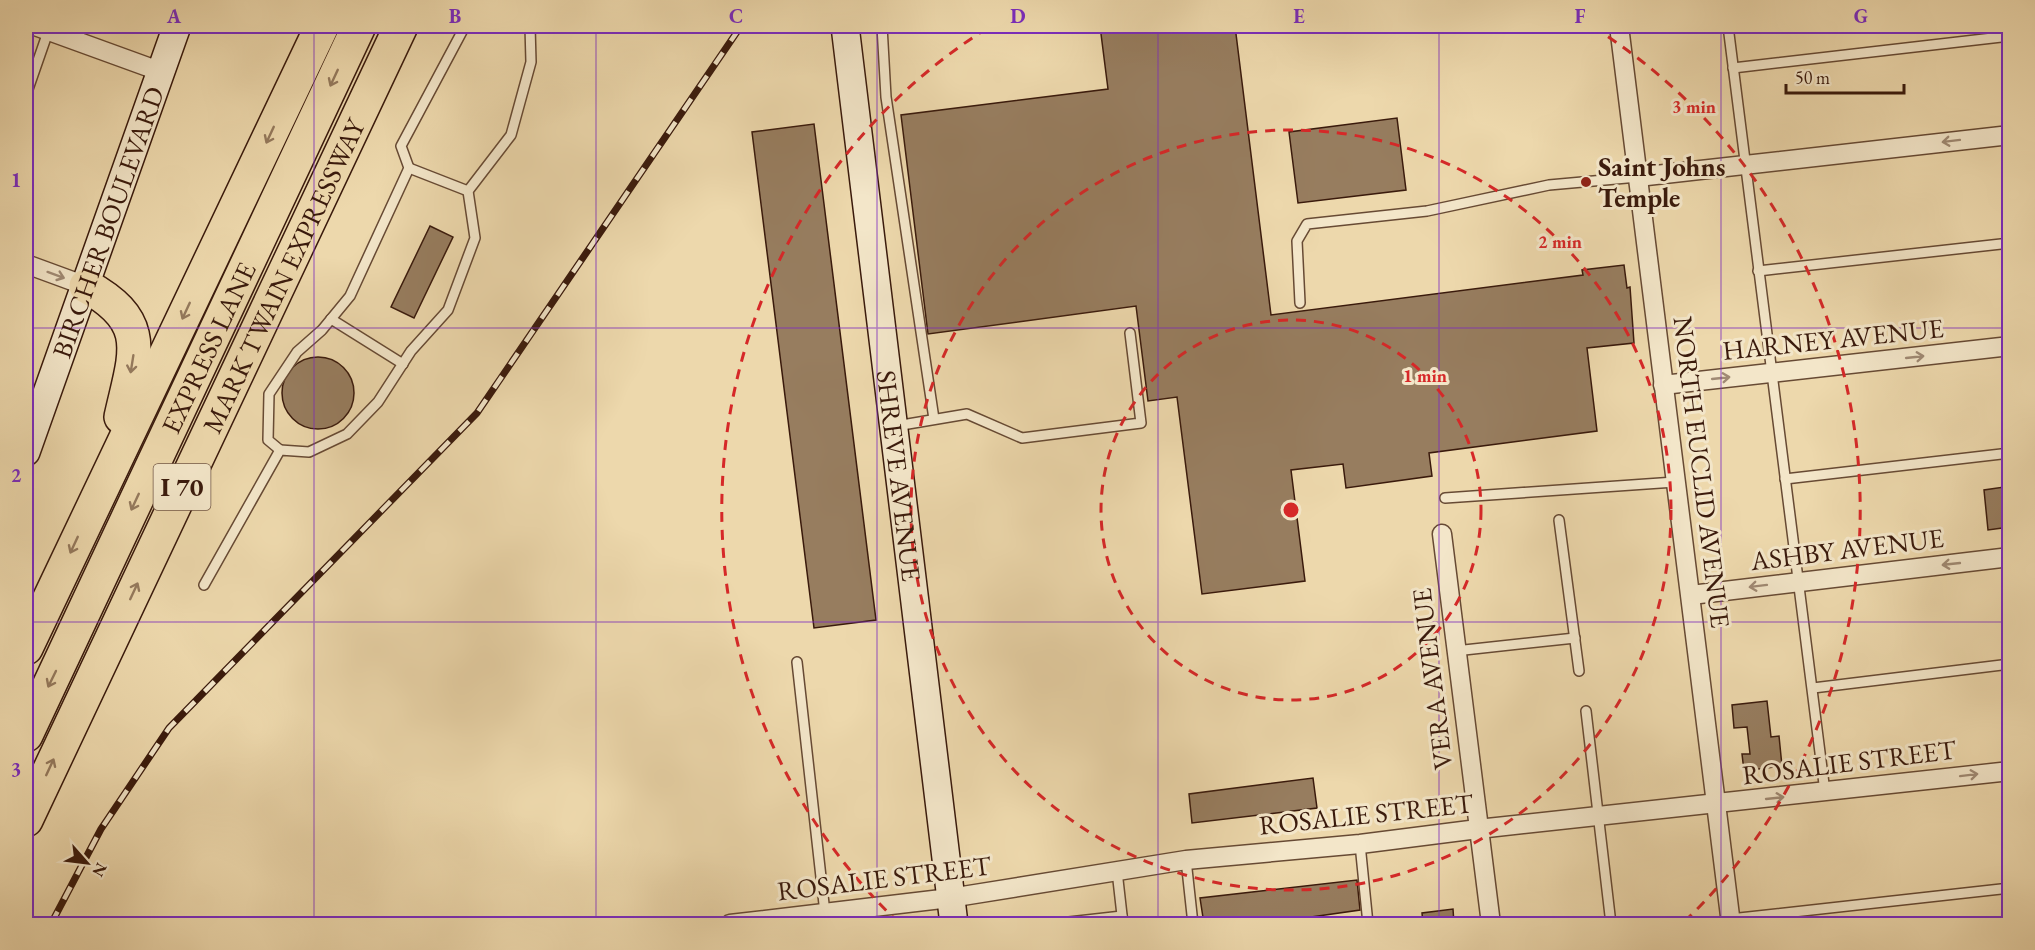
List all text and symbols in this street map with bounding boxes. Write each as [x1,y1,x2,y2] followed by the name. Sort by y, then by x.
[166,3,182,29] text: A
[449,3,461,29] text: B
[729,3,743,29] text: C
[1010,3,1026,29] text: D
[1293,3,1305,29] text: E
[1575,3,1586,29] text: F
[1854,3,1868,29] text: G
[1786,57,1904,95] scale bar
[1795,66,1830,89] text: 50 m
[327,69,339,87] one-way arrow
[43,82,172,362] street label: BIRCHER BOULEVARD
[1672,95,1716,118] text: 3 min
[194,112,373,438] street label: MARK TWAIN EXPRESSWAY
[264,126,276,144] one-way arrow
[1942,136,1962,147] one-way arrow
[1598,149,1725,215] place label: Saint Johns Temple
[11,167,21,193] text: 1
[1579,175,1593,189] marker: Saint Johns Temple
[1538,230,1582,253] text: 2 min
[153,256,263,439] street label: EXPRESS LANE
[46,271,65,282] one-way arrow
[180,302,192,320] one-way arrow
[1721,310,1945,368] street label: HARNEY AVENUE
[1666,314,1738,630] street label: NORTH EUCLID AVENUE
[1905,351,1925,362] one-way arrow
[127,354,138,374] one-way arrow
[1403,364,1447,387] text: 1 min
[869,368,930,583] street label: SHREVE AVENUE
[1711,373,1731,384] one-way arrow
[11,462,22,488] text: 2
[154,464,210,510] road number: I 70
[128,493,140,511] one-way arrow
[1281,500,1301,520] centre of rings
[1747,520,1946,578] street label: ASHBY AVENUE
[68,535,80,553] one-way arrow
[1942,559,1962,570] one-way arrow
[1748,581,1768,592] one-way arrow
[128,582,140,600] one-way arrow
[1404,586,1460,772] street label: VERA AVENUE
[46,669,58,687] one-way arrow
[1740,731,1959,792] street label: ROSALIE STREET
[11,756,21,782] text: 3
[45,758,57,776] one-way arrow
[1958,770,1978,781] one-way arrow
[1257,785,1476,843] street label: ROSALIE STREET
[1764,792,1784,803] one-way arrow
[57,833,117,893] north arrow
[775,847,994,908] street label: ROSALIE STREET
[87,859,112,880] text: N

